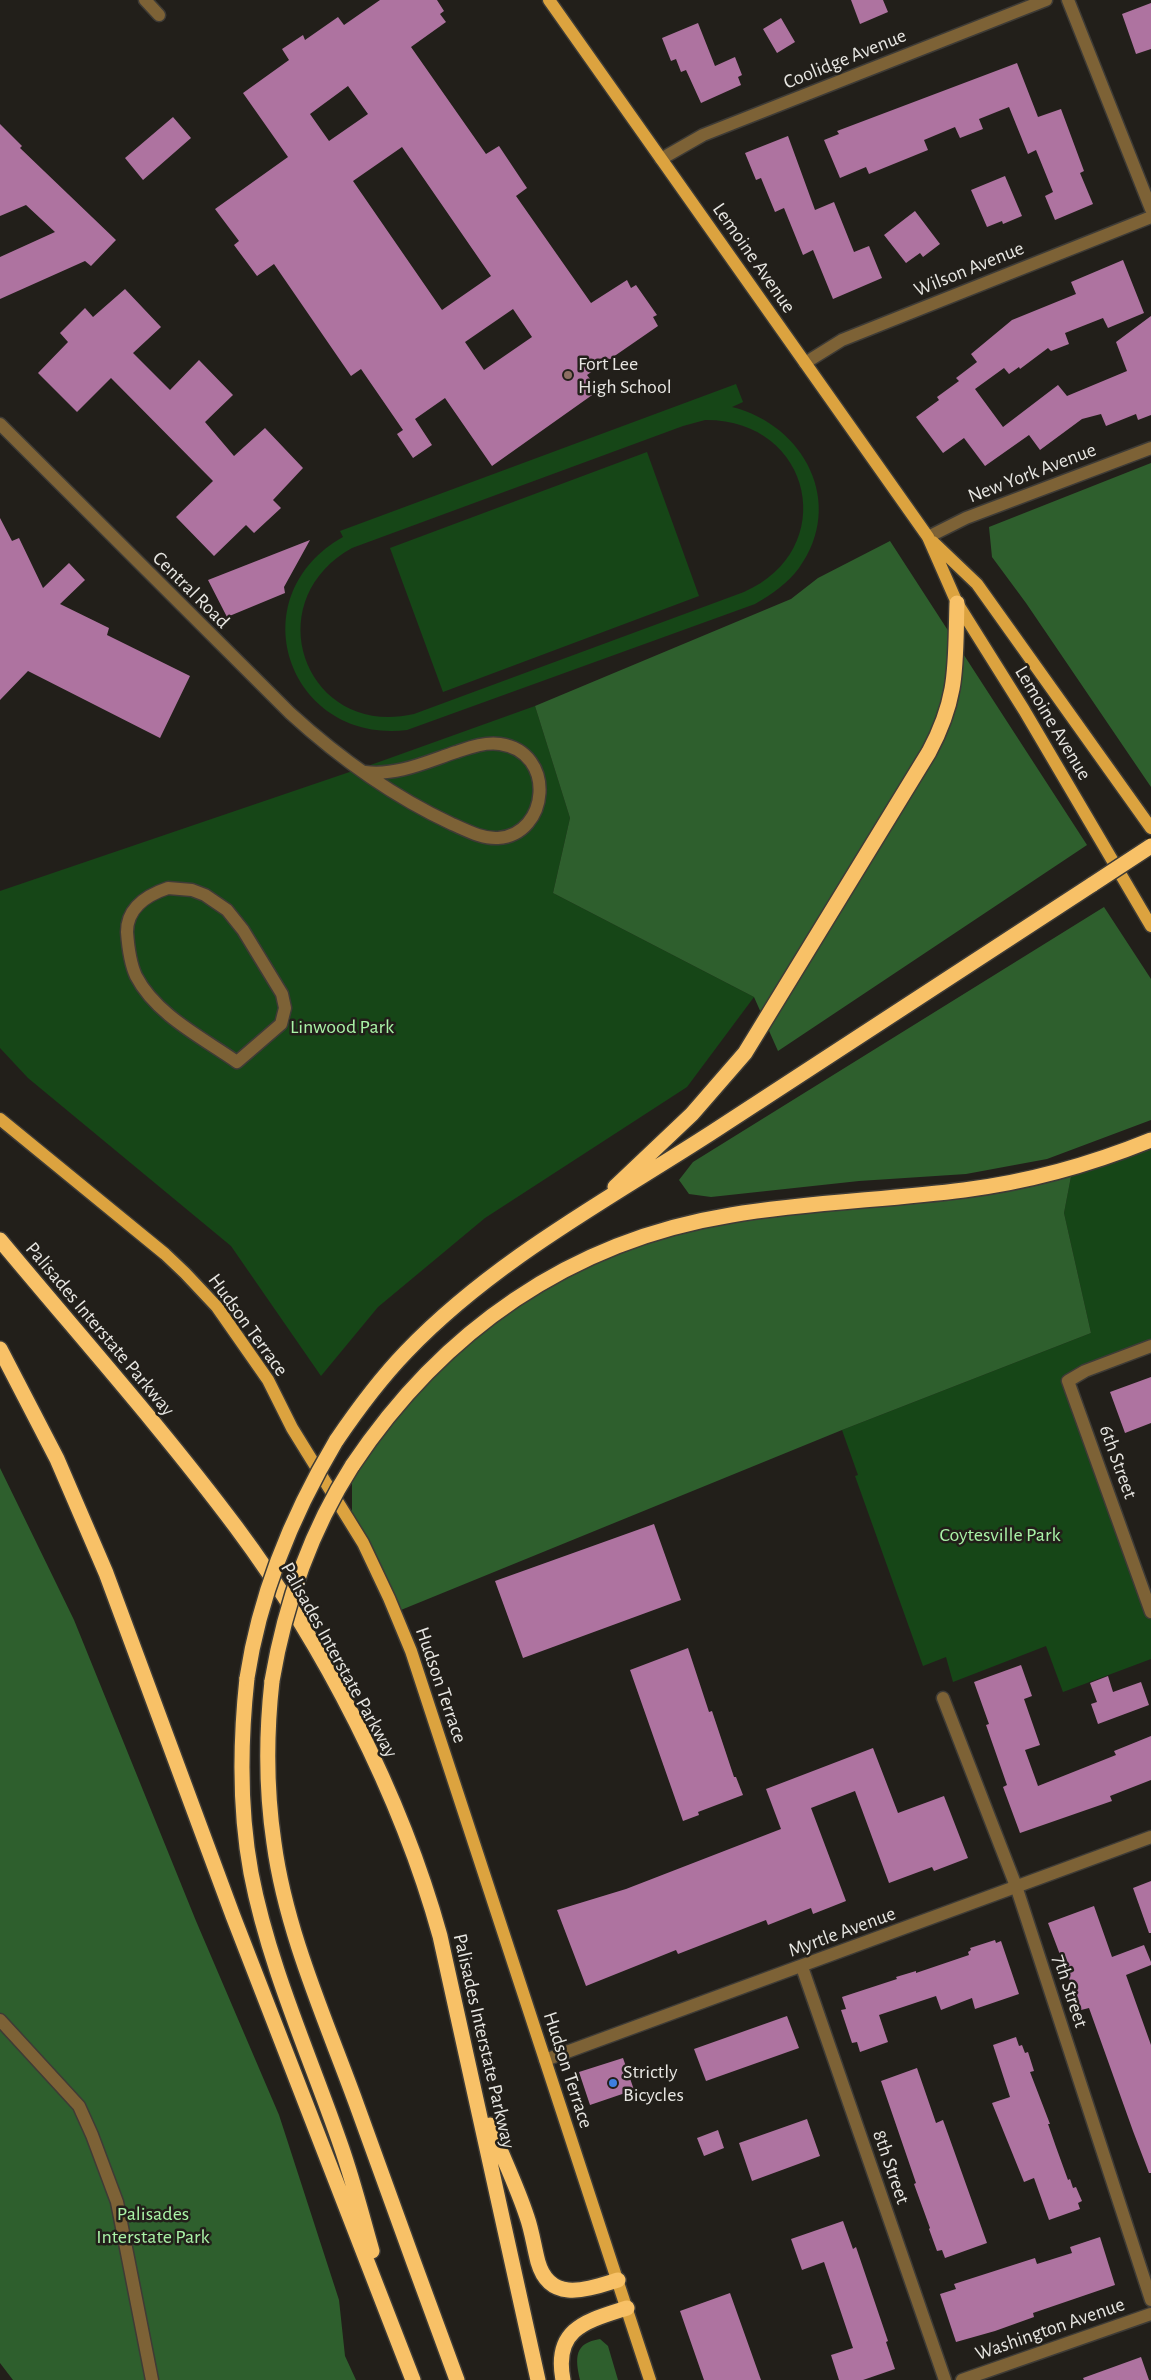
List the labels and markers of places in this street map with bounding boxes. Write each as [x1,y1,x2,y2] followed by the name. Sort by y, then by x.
[578,352,672,399] place label: Fort Lee High School
[562,369,574,381] marker: Fort Lee High School
[623,2060,684,2107] place label: Strictly Bicycles
[607,2077,619,2089] marker: Strictly Bicycles

